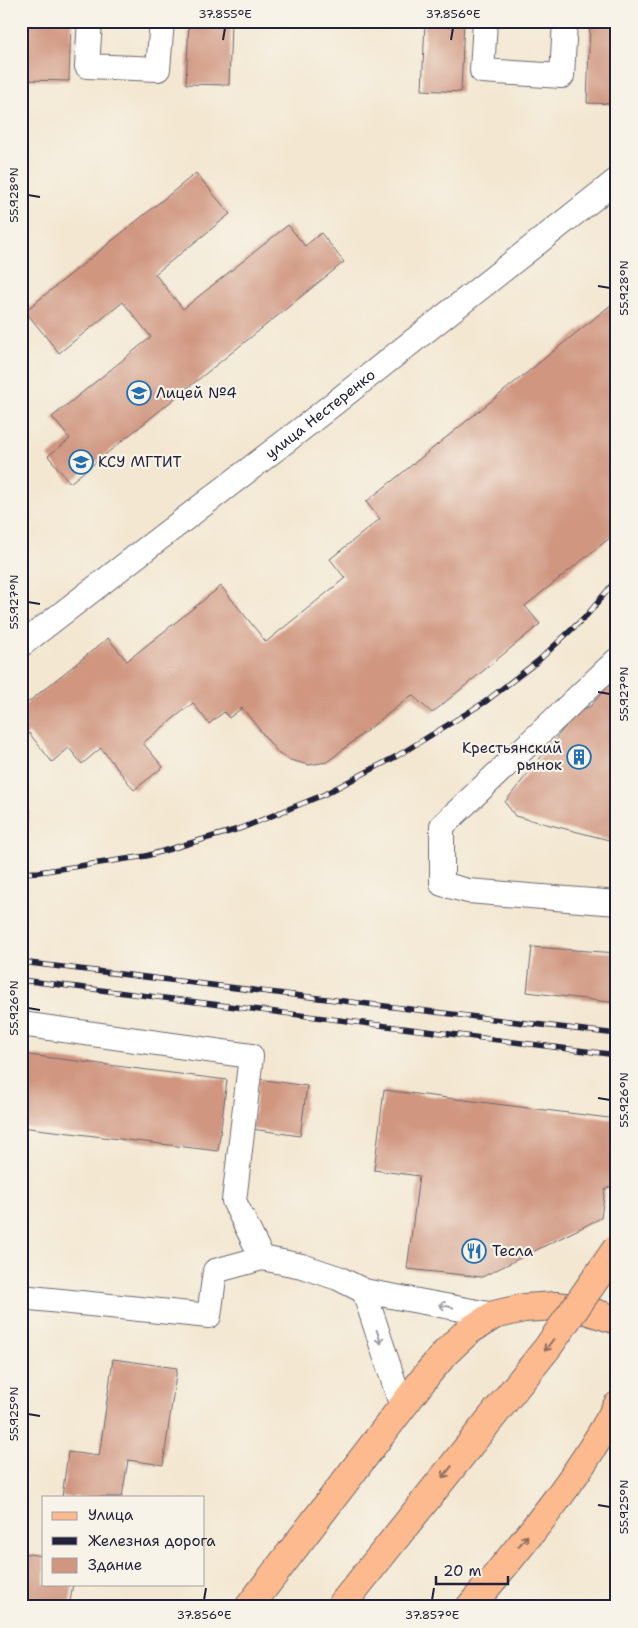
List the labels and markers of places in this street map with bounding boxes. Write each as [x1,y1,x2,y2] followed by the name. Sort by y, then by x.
[126,380,152,406] school or university icon: Лицей №4
[156,383,237,403] place label: Лицей №4
[68,449,94,475] school or university icon: КСУ МГТИТ
[98,452,182,472] place label: КСУ МГТИТ
[462,738,562,775] place label: Крестьянский рынок
[566,744,592,770] building icon: Крестьянский рынок
[461,1238,487,1264] restaurant icon: Тесла
[492,1241,534,1261] place label: Тесла

